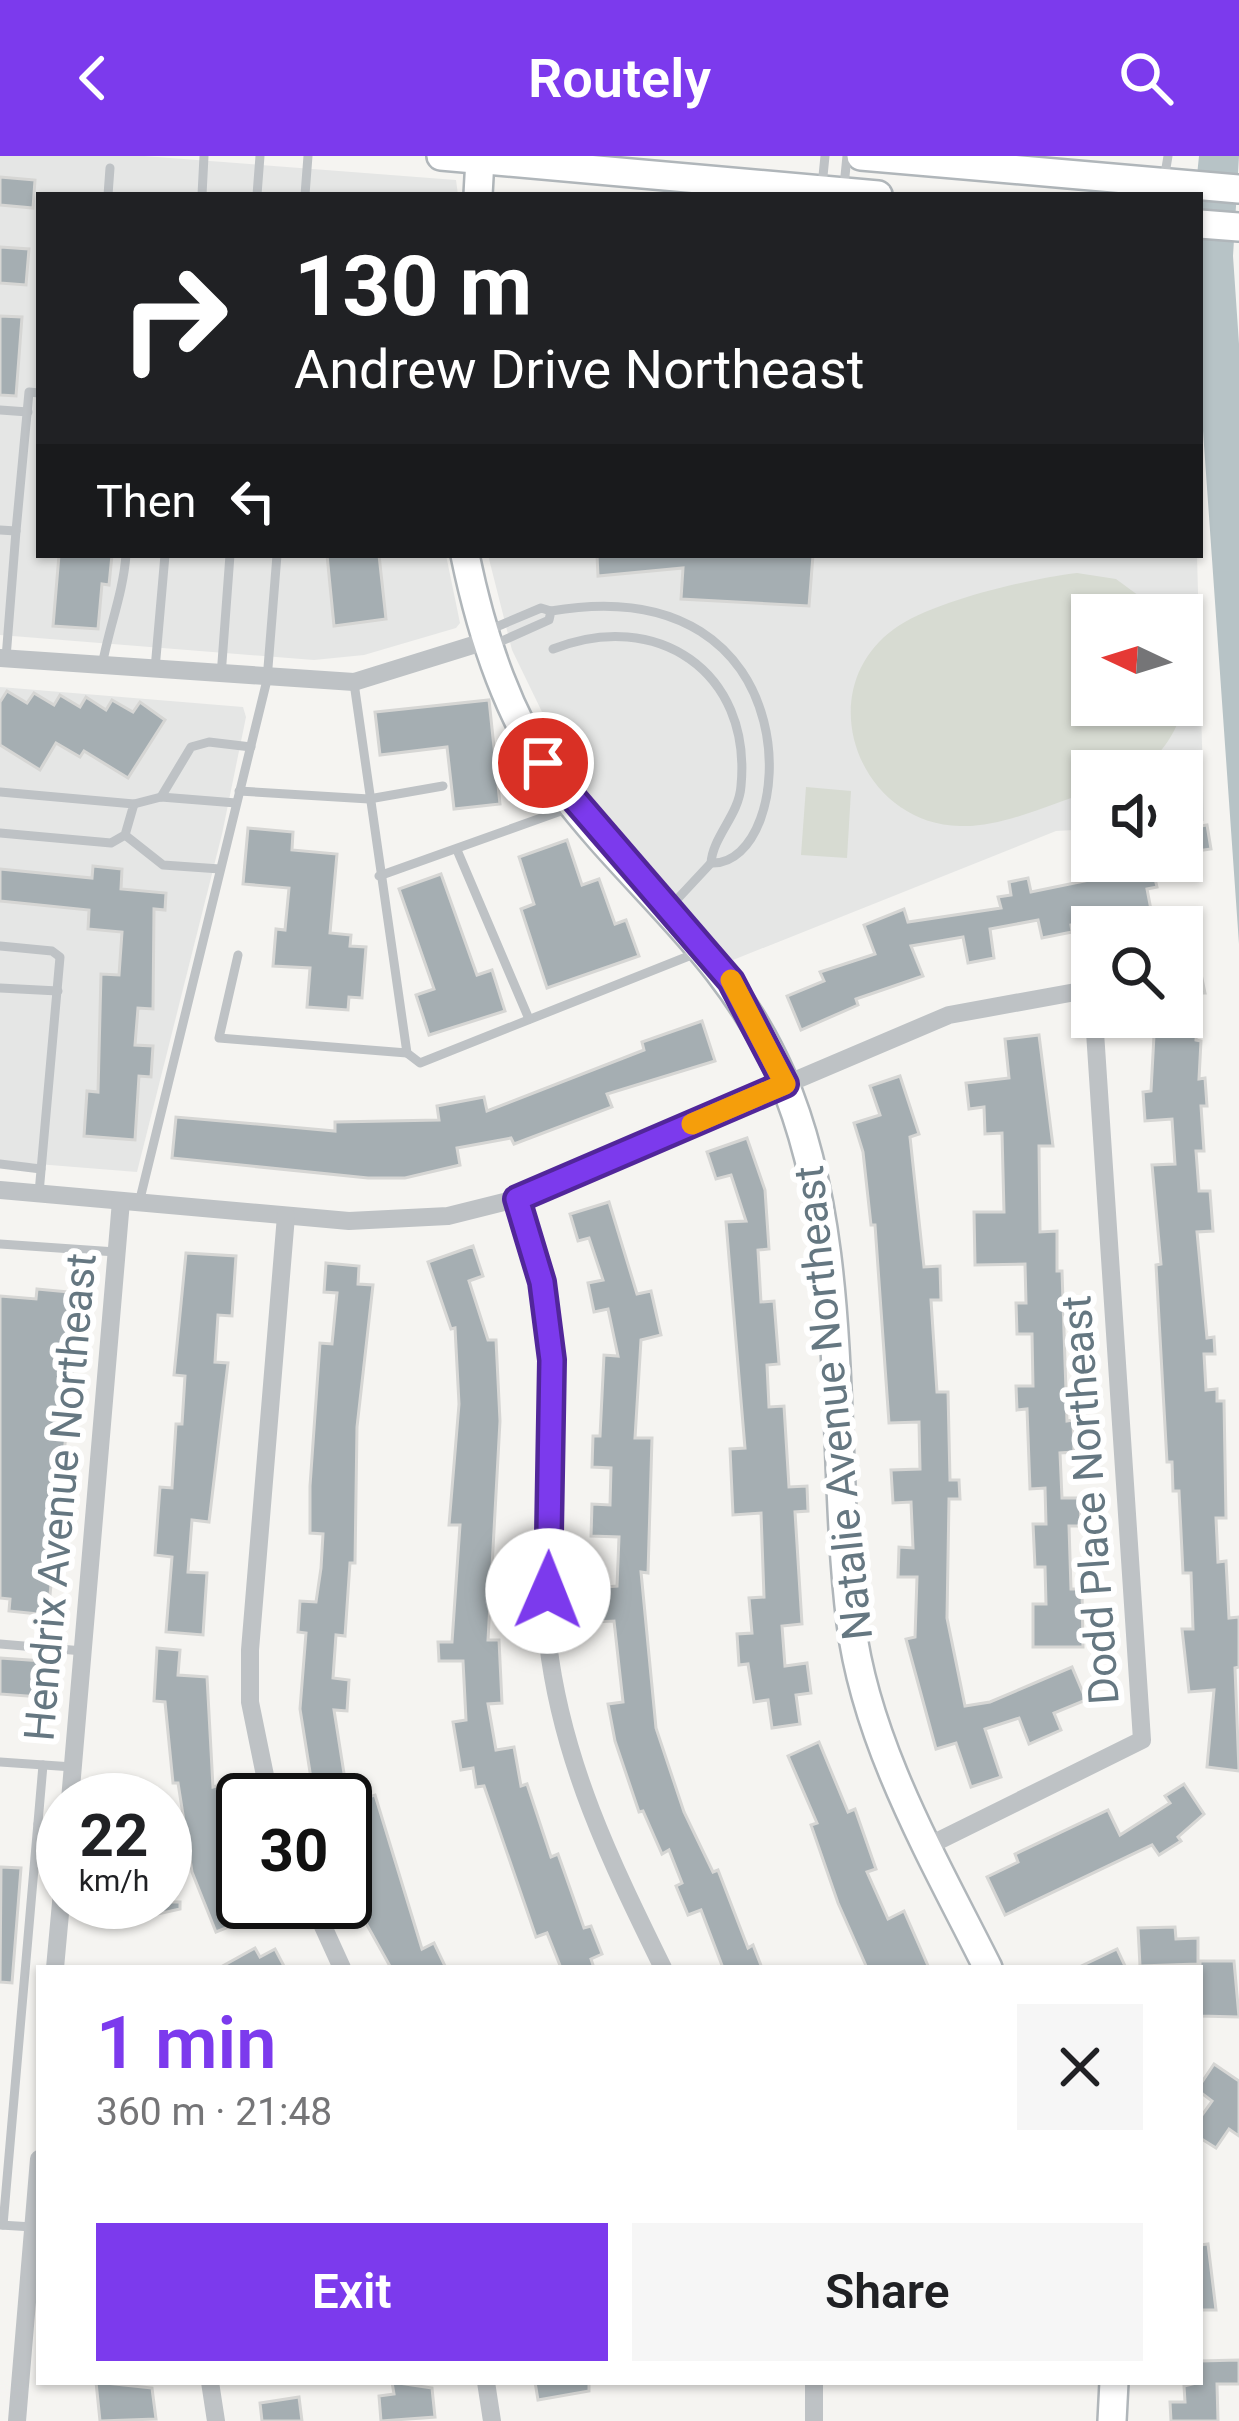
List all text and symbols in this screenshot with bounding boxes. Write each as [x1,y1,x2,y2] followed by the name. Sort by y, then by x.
[60,45,126,111] icon: back
[1113,45,1179,111] icon: search
[528,47,711,110] text: Routely
[294,237,532,336] text: 130 m
[96,240,252,396] icon: right
[294,338,865,401] text: Andrew Drive Northeast
[220,468,286,534] icon: left
[96,475,196,528] text: Then
[1071,594,1203,726] north arrow
[1071,594,1203,1038] map controls
[492,712,594,814] pin
[510,730,576,796] icon: arrive
[1071,750,1203,882] button: sound
[1071,906,1203,1038] button: search
[784,1163,882,1643] street label: Natalie Avenue Northeast
[14,1251,106,1743] street label: Hendrix Avenue Northeast
[1051,1294,1129,1706] street label: Dodd Place Northeast
[485,1528,611,1654] position arrow
[216,1773,372,1929] speed limit sign: 30
[80,1800,148,1871] text: 22
[79,1863,149,1898] text: km/h
[96,2001,277,2086] text: 1 min
[1017,2004,1143,2130] button: close
[96,2089,332,2135] text: 360 m · 21:48
[96,2223,608,2361] button: Exit
[632,2223,1143,2361] button: Share

